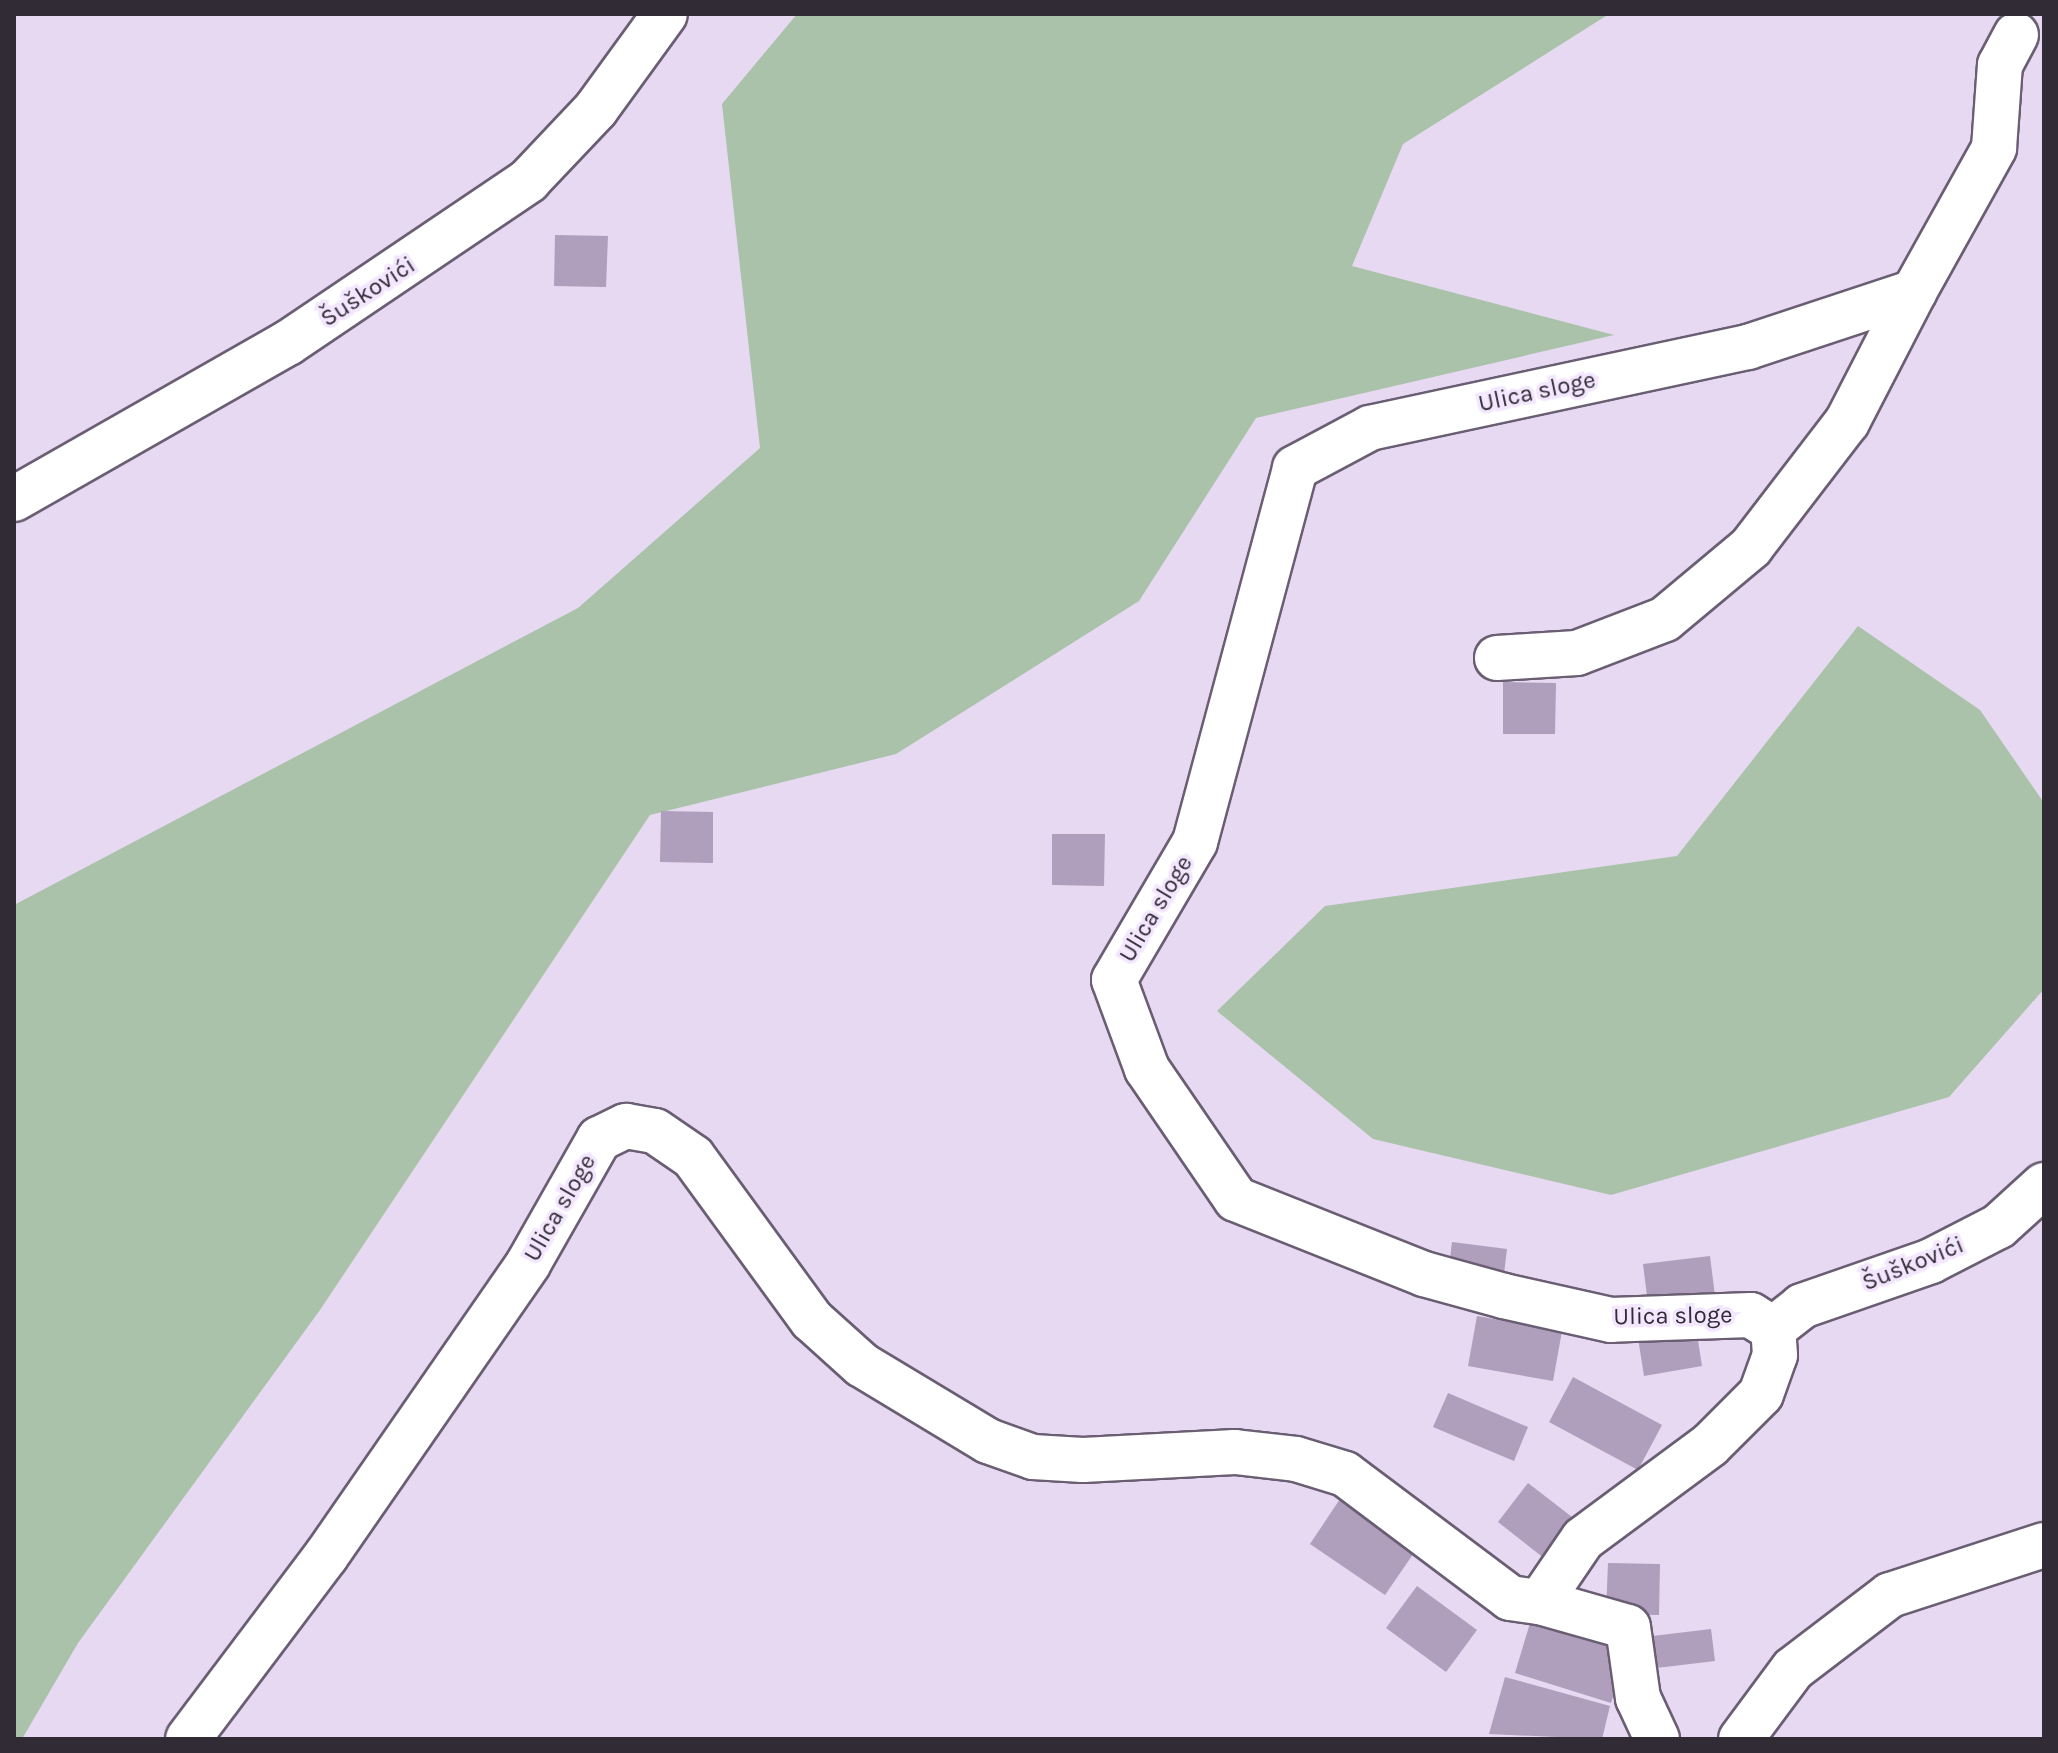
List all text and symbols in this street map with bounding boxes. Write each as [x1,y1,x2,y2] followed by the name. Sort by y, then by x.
[315,251,421,333] street label: Šuškovići
[1476,366,1598,418] street label: Ulica sloge
[1113,851,1199,967] street label: Ulica sloge
[518,1149,602,1267] street label: Ulica sloge
[1858,1231,1968,1297] street label: Šuškovići
[1613,1301,1733,1331] street label: Ulica sloge

